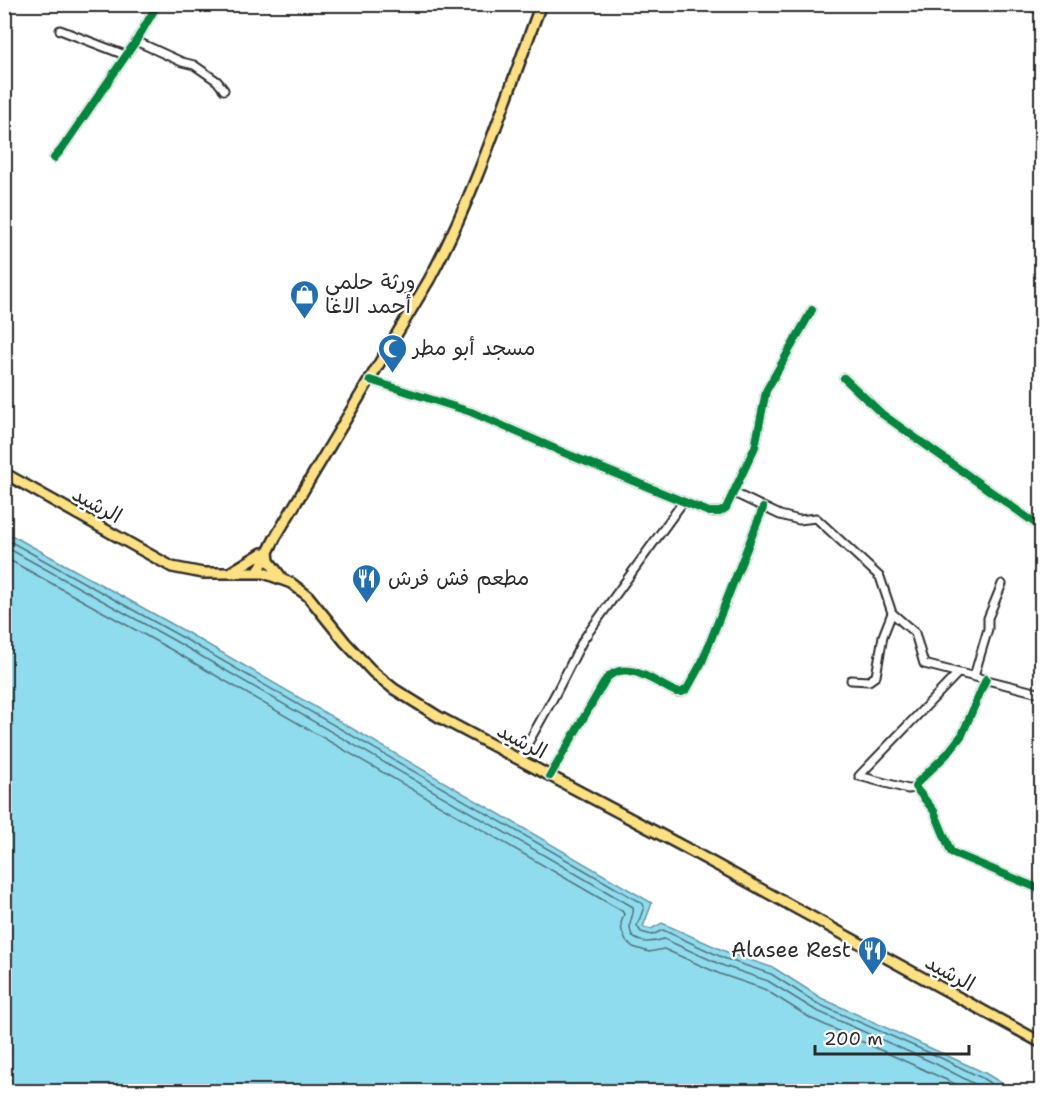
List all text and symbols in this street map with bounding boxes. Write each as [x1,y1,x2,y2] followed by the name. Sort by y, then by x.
[325,268,415,320] place label: ورثة حلمي أحمد الاغا
[288,278,320,320] shop icon: ورثة حلمي أحمد الاغا
[376,332,408,374] mosque icon: مسجد أبو مطر
[411,334,536,362] place label: مسجد أبو مطر
[67,480,127,530] street label: الرشيد
[351,562,383,604] restaurant icon: مطعم فش فرش
[388,564,529,594] place label: مطعم فش فرش
[492,716,552,766] street label: الرشيد
[856,934,888,976] restaurant icon: Alasee Rest
[731,936,851,964] place label: Alasee Rest
[920,948,980,998] street label: الرشيد
[815,1018,970,1056] scale bar
[824,1027,883,1051] text: 200 m

